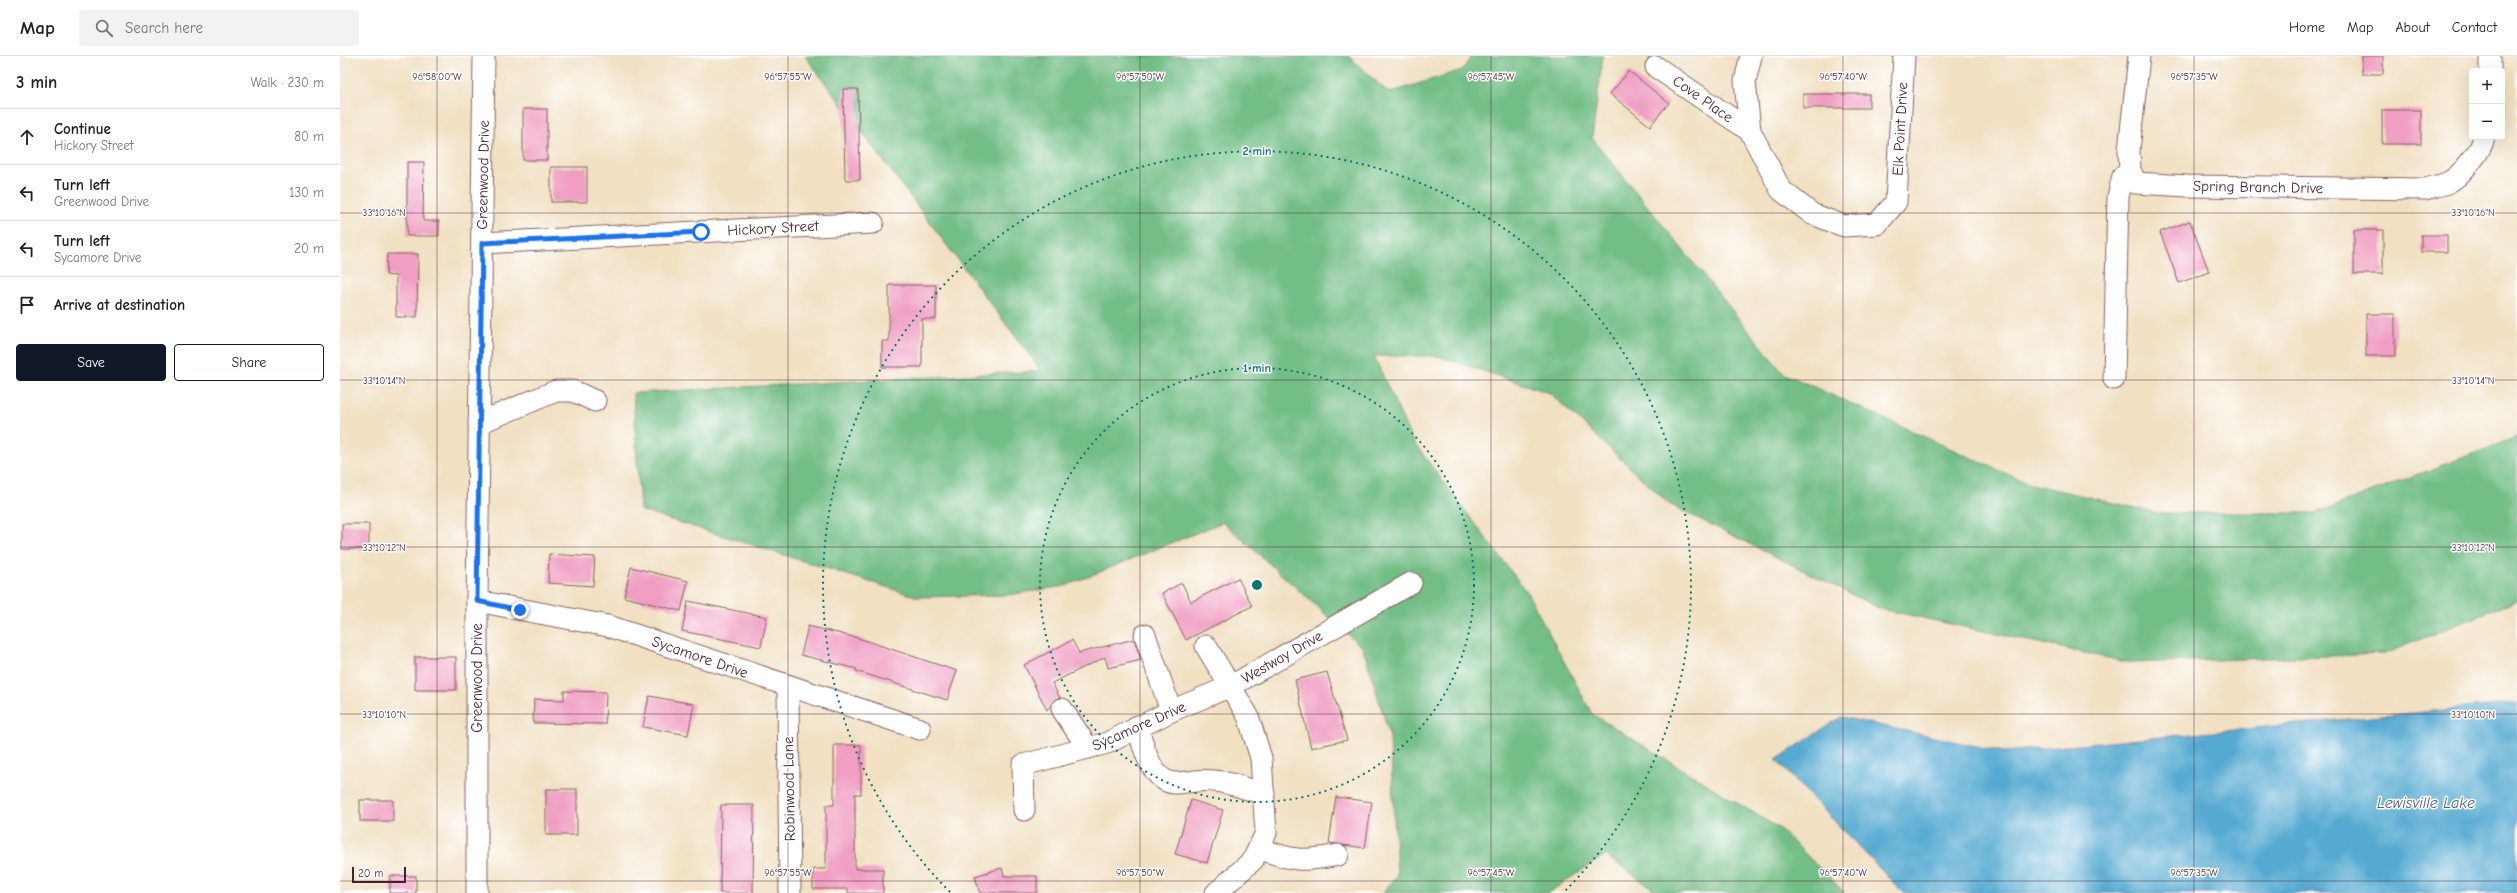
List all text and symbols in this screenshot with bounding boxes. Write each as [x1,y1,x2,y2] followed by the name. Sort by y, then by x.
[79,10,359,46] search box
[20,17,55,39] text: Map
[93,17,115,39] icon: search
[125,19,203,37] text: Search here
[2289,19,2325,36] text: Home
[2347,19,2373,36] text: Map
[2395,19,2430,36] text: About
[2452,19,2497,36] text: Contact
[2469,68,2505,140] map controls
[2469,68,2505,104] button: +
[412,71,462,83] text: 96°58'00"W
[764,71,812,83] text: 96°57'55"W
[1116,71,1164,83] text: 96°57'50"W
[1468,71,1515,83] text: 96°57'45"W
[1819,71,1867,83] text: 96°57'40"W
[2170,71,2218,83] text: 96°57'35"W
[1669,72,1737,127] street label: Cove Place
[16,73,57,92] text: 3 min
[250,75,324,90] text: Walk · 230 m
[1889,81,1911,176] street label: Elk Point Drive
[2469,104,2505,140] button: −
[54,120,111,138] text: Continue
[473,120,493,230] street label: Greenwood Drive
[16,126,38,148] icon: ahead
[294,129,324,144] text: 80 m
[54,138,133,153] text: Hickory Street
[1242,144,1272,158] text: 2 min
[54,176,110,194] text: Turn left
[2193,177,2324,197] street label: Spring Branch Drive
[16,182,38,204] icon: left
[289,185,324,200] text: 130 m
[54,194,149,209] text: Greenwood Drive
[362,207,406,219] text: 33°10'16"N
[2451,207,2495,219] text: 33°10'16"N
[727,217,820,239] street label: Hickory Street
[692,223,710,241] route start
[54,232,110,250] text: Turn left
[16,238,38,260] icon: left
[294,241,324,256] text: 20 m
[54,250,141,265] text: Sycamore Drive
[16,294,38,316] icon: arrive
[54,296,185,314] text: Arrive at destination
[16,344,166,381] button: Save
[174,344,324,381] button: Share
[1243,361,1271,375] text: 1 min
[363,375,405,387] text: 33°10'14"N
[2452,375,2494,387] text: 33°10'14"N
[362,542,406,554] text: 33°10'12"N
[2451,542,2495,554] text: 33°10'12"N
[1250,578,1264,592] centre of rings
[511,601,529,619] route end
[468,623,486,733] street label: Greenwood Drive
[1238,626,1326,687] street label: Westway Drive
[650,632,751,682] street label: Sycamore Drive
[1089,697,1189,755] street label: Sycamore Drive
[362,709,406,721] text: 33°10'10"N
[2451,709,2495,721] text: 33°10'10"N
[779,736,799,842] street label: Robinwood Lane
[2377,794,2475,812] water label: Lewisville Lake
[352,865,406,884] scale bar
[358,867,383,880] text: 20 m
[764,867,812,879] text: 96°57'55"W
[1116,867,1164,879] text: 96°57'50"W
[1468,867,1515,879] text: 96°57'45"W
[1819,867,1867,879] text: 96°57'40"W
[2170,867,2218,879] text: 96°57'35"W

